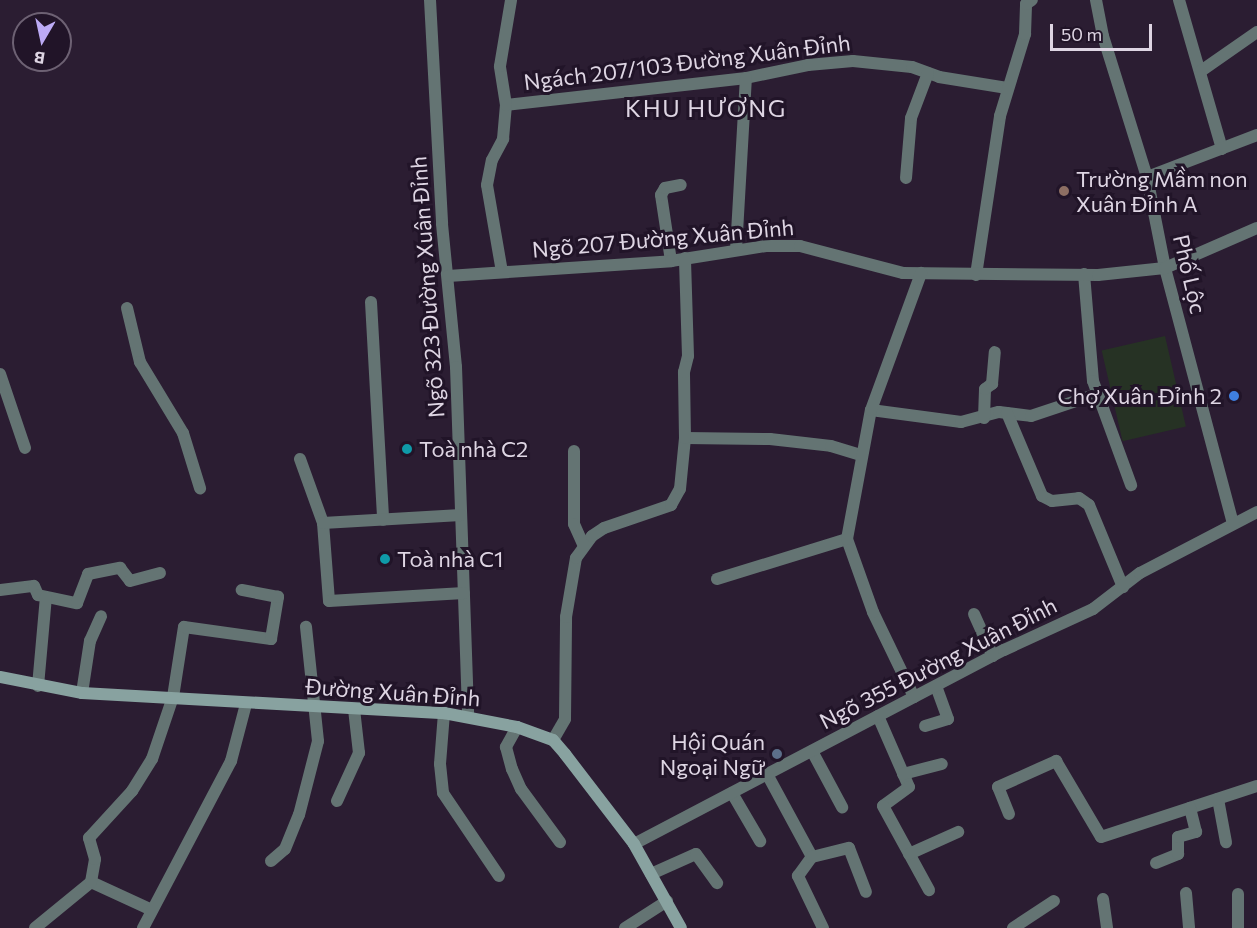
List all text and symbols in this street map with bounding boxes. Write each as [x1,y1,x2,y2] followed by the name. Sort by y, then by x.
[12,12,72,72] north arrow
[1053,12,1155,50] scale bar
[1061,23,1102,45] text: 50 m
[522,29,852,95] street label: Ngách 207/103 Đường Xuân Đỉnh
[33,48,46,69] text: B
[625,94,787,122] district label: KHU HƯƠNG
[405,155,449,419] street label: Ngõ 323 Đường Xuân Đỉnh
[1076,165,1248,216] place label: Trường Mầm non Xuân Đỉnh A
[1057,184,1071,198] marker: Trường Mầm non Xuân Đỉnh A
[531,213,795,263] street label: Ngõ 207 Đường Xuân Đỉnh
[1168,232,1212,316] street label: Phố Lộc
[1057,383,1222,409] place label: Chợ Xuân Đỉnh 2
[1227,389,1241,403] marker: Chợ Xuân Đỉnh 2
[419,436,528,462] place label: Toà nhà C2
[400,442,414,456] marker: Toà nhà C2
[397,546,503,572] place label: Toà nhà C1
[378,552,392,566] marker: Toà nhà C1
[815,592,1061,734] street label: Ngõ 355 Đường Xuân Đỉnh
[305,673,481,711] street label: Đường Xuân Đỉnh
[660,728,765,780] place label: Hội Quán Ngoại Ngữ
[770,747,784,761] marker: Hội Quán Ngoại Ngữ

